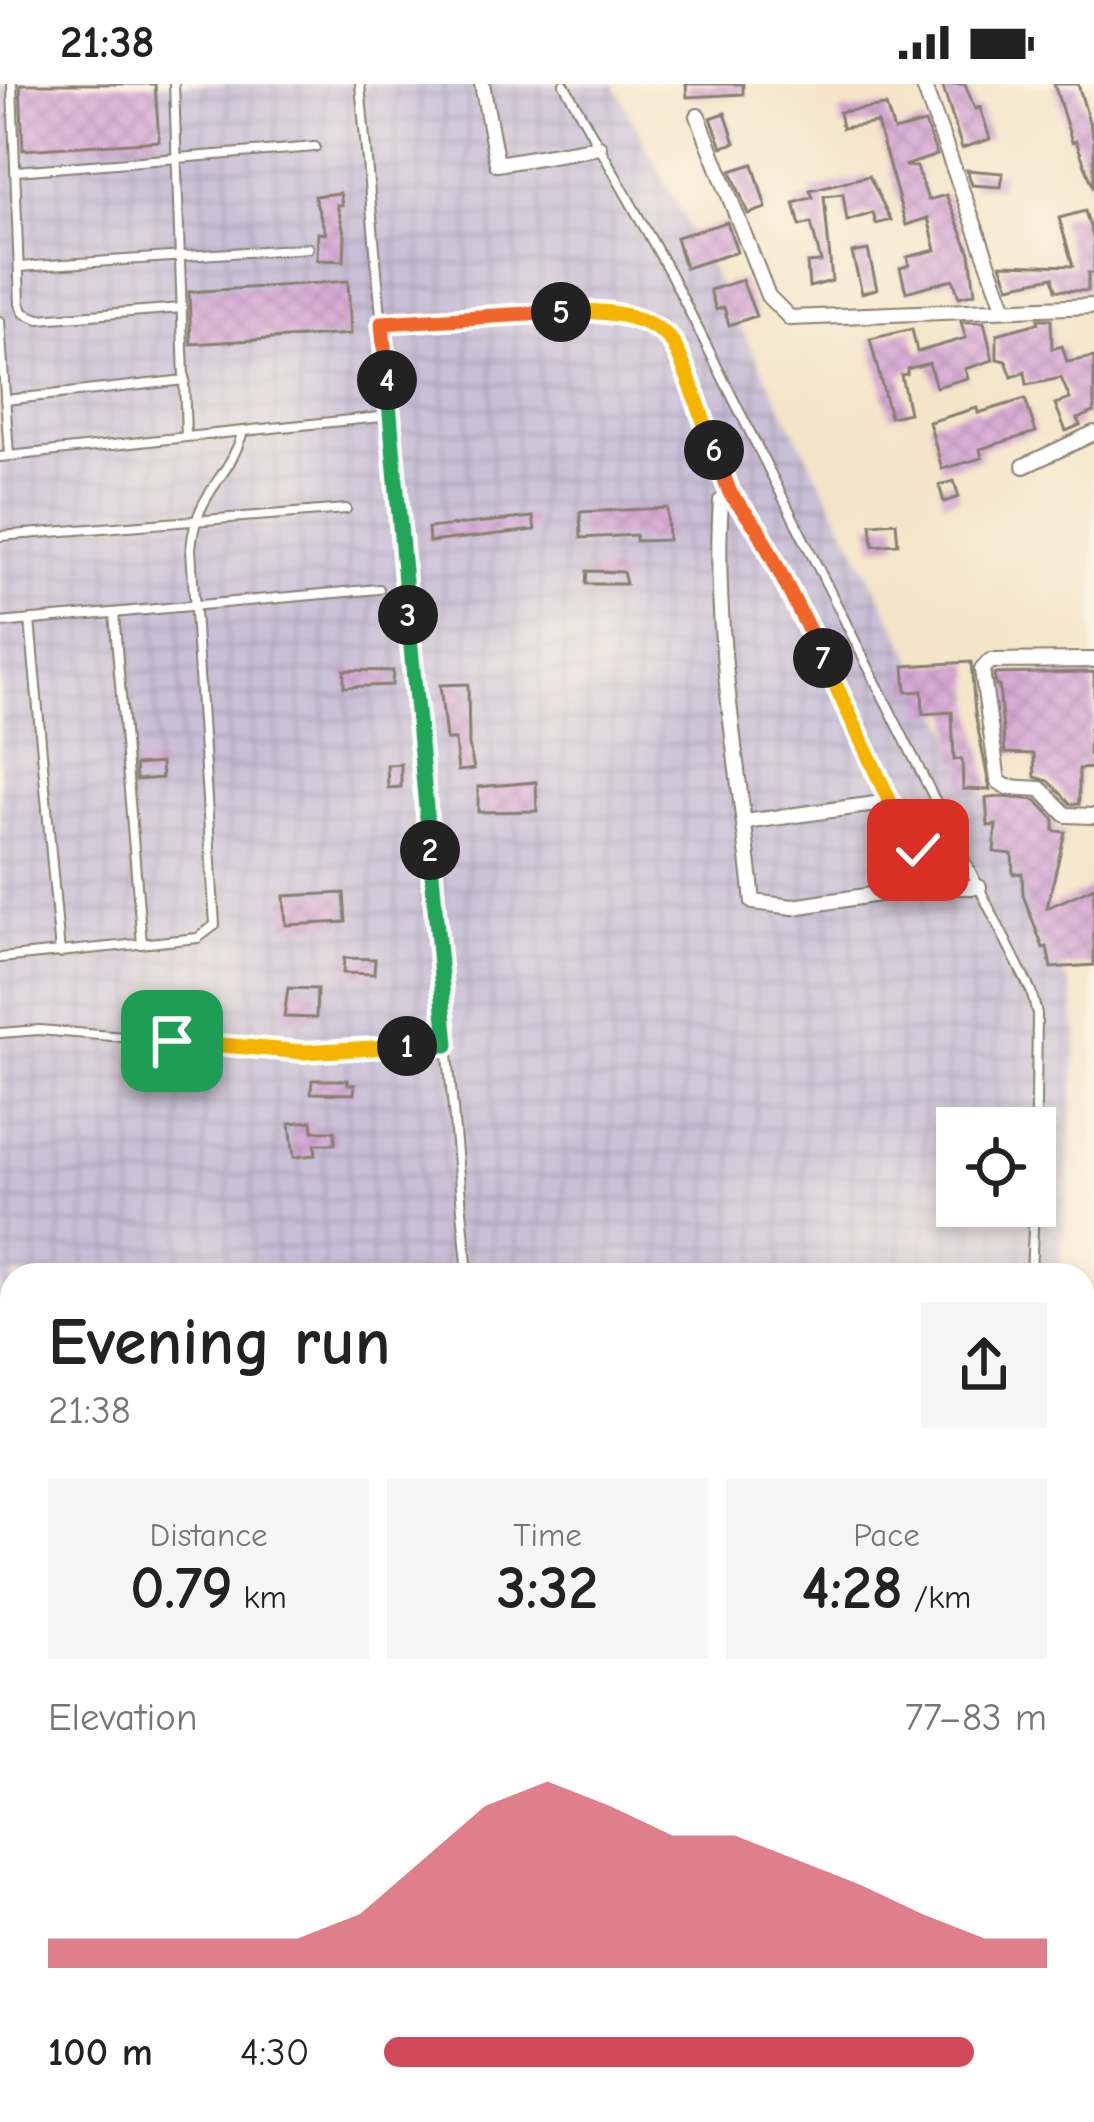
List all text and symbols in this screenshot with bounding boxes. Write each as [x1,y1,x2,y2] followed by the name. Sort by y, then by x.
[60,16,155,68] text: 21:38
[531,282,591,342] pin: 5
[552,293,570,331] text: 5
[357,350,417,410] pin: 4
[379,361,395,399] text: 4
[684,420,744,480] pin: 6
[705,431,723,469] text: 6
[378,585,438,645] pin: 3
[400,596,416,634] text: 3
[793,628,853,688] pin: 7
[816,639,830,677] text: 7
[867,799,969,901] pin
[885,817,951,883] icon: check
[400,820,460,880] pin: 2
[422,831,438,869] text: 2
[121,990,223,1092] pin
[139,1008,205,1074] icon: arrive
[377,1016,437,1076] pin: 1
[401,1027,413,1065] text: 1
[936,1107,1056,1227] map controls
[936,1107,1056,1227] button: locate
[921,1302,1047,1428] button: share
[48,1305,390,1381] text: Evening run
[48,1388,131,1433] text: 21:38
[149,1516,268,1554] text: Distance
[513,1516,582,1554] text: Time
[853,1516,920,1554] text: Pace
[130,1554,233,1623] text: 0.79
[497,1554,598,1623] text: 3:32
[802,1554,903,1623] text: 4:28
[233,1578,287,1616] text: km
[903,1578,971,1616] text: /km
[48,1695,197,1740] text: Elevation
[905,1695,1047,1740] text: 77–83 m
[48,2030,153,2075] text: 100 m
[240,2030,309,2075] text: 4:30

